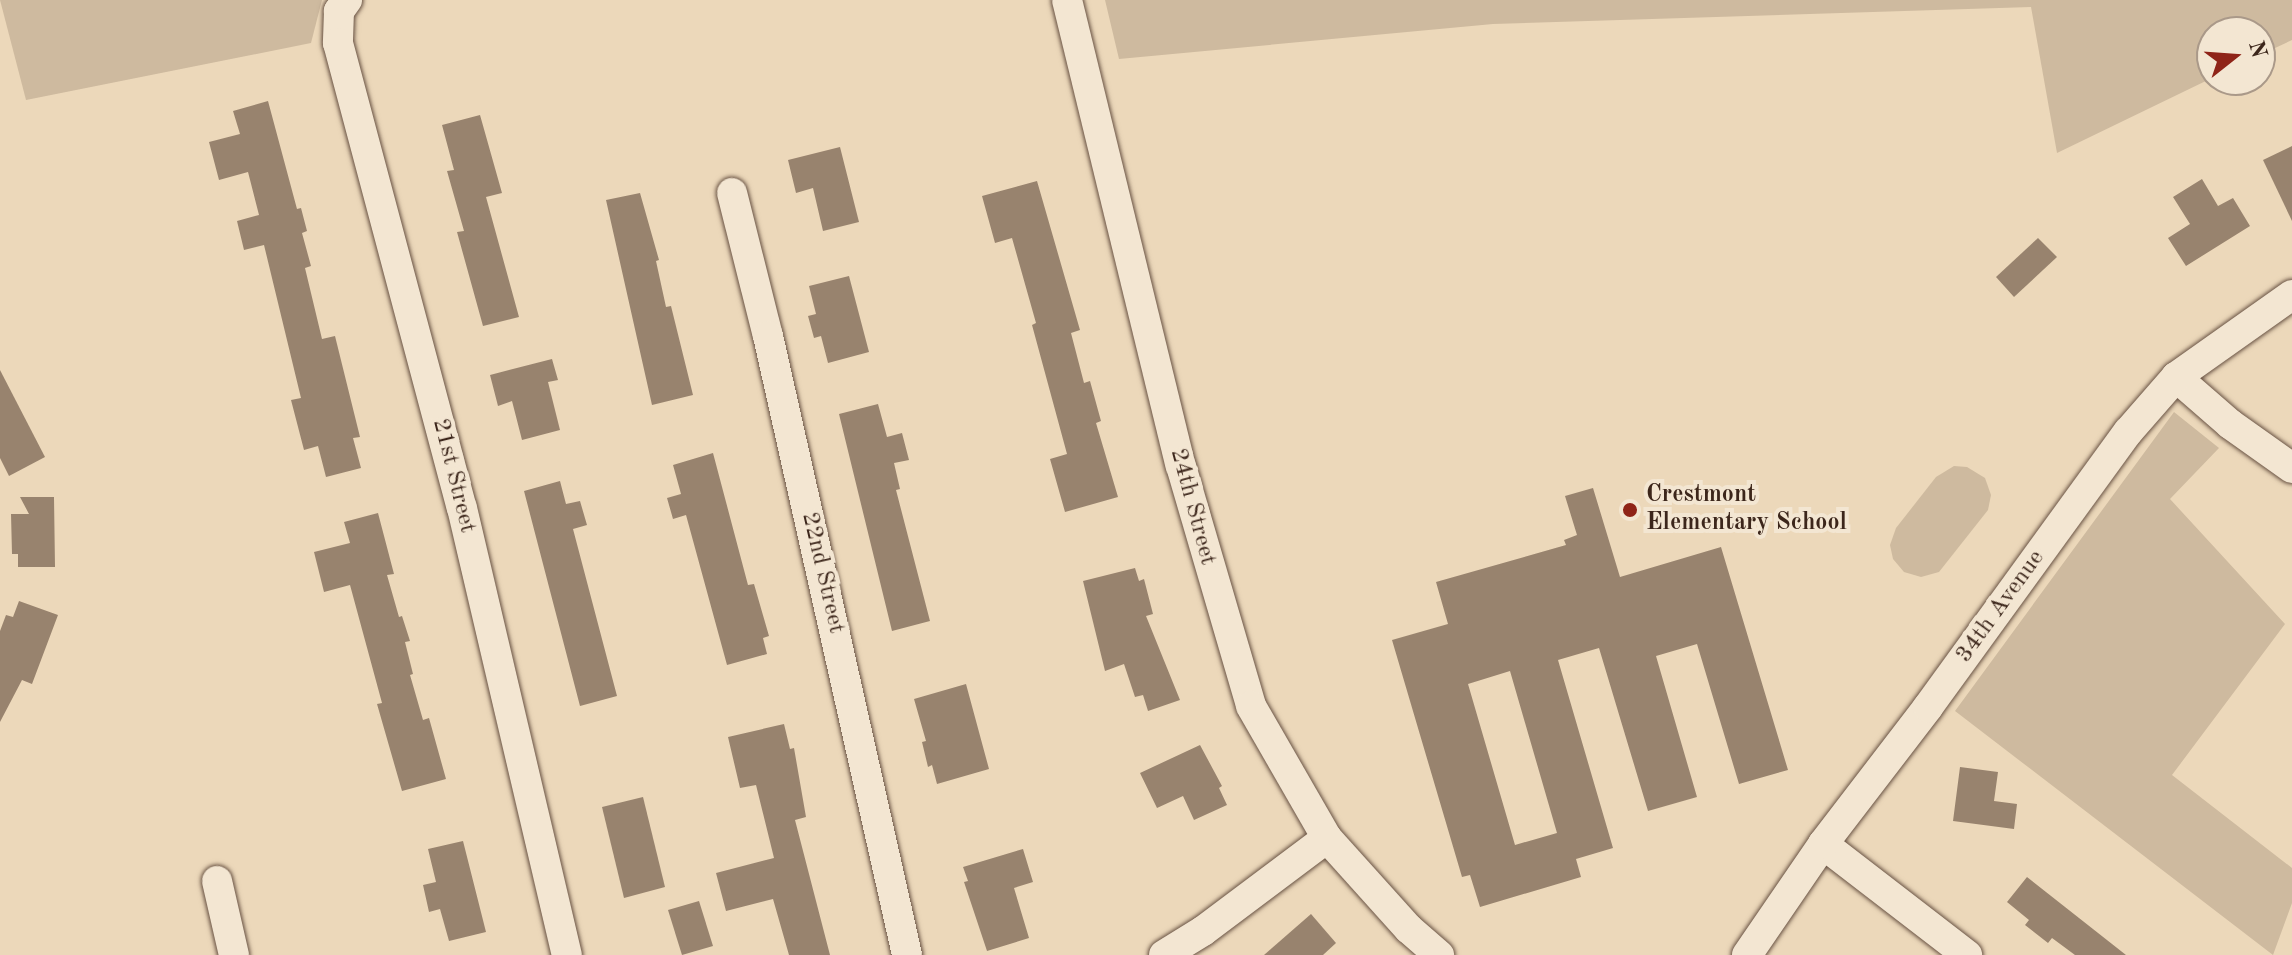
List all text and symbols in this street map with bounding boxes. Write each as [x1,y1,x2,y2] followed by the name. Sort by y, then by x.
[2196,16,2276,96] north arrow
[2244,38,2270,61] text: N
[425,416,481,536] street label: 21st Street
[1163,446,1221,568] street label: 24th Street
[1646,482,1847,538] place label: Crestmont Elementary School
[1621,501,1639,519] marker: Crestmont Elementary School
[794,510,850,636] street label: 22nd Street
[1950,545,2052,669] street label: 34th Avenue

